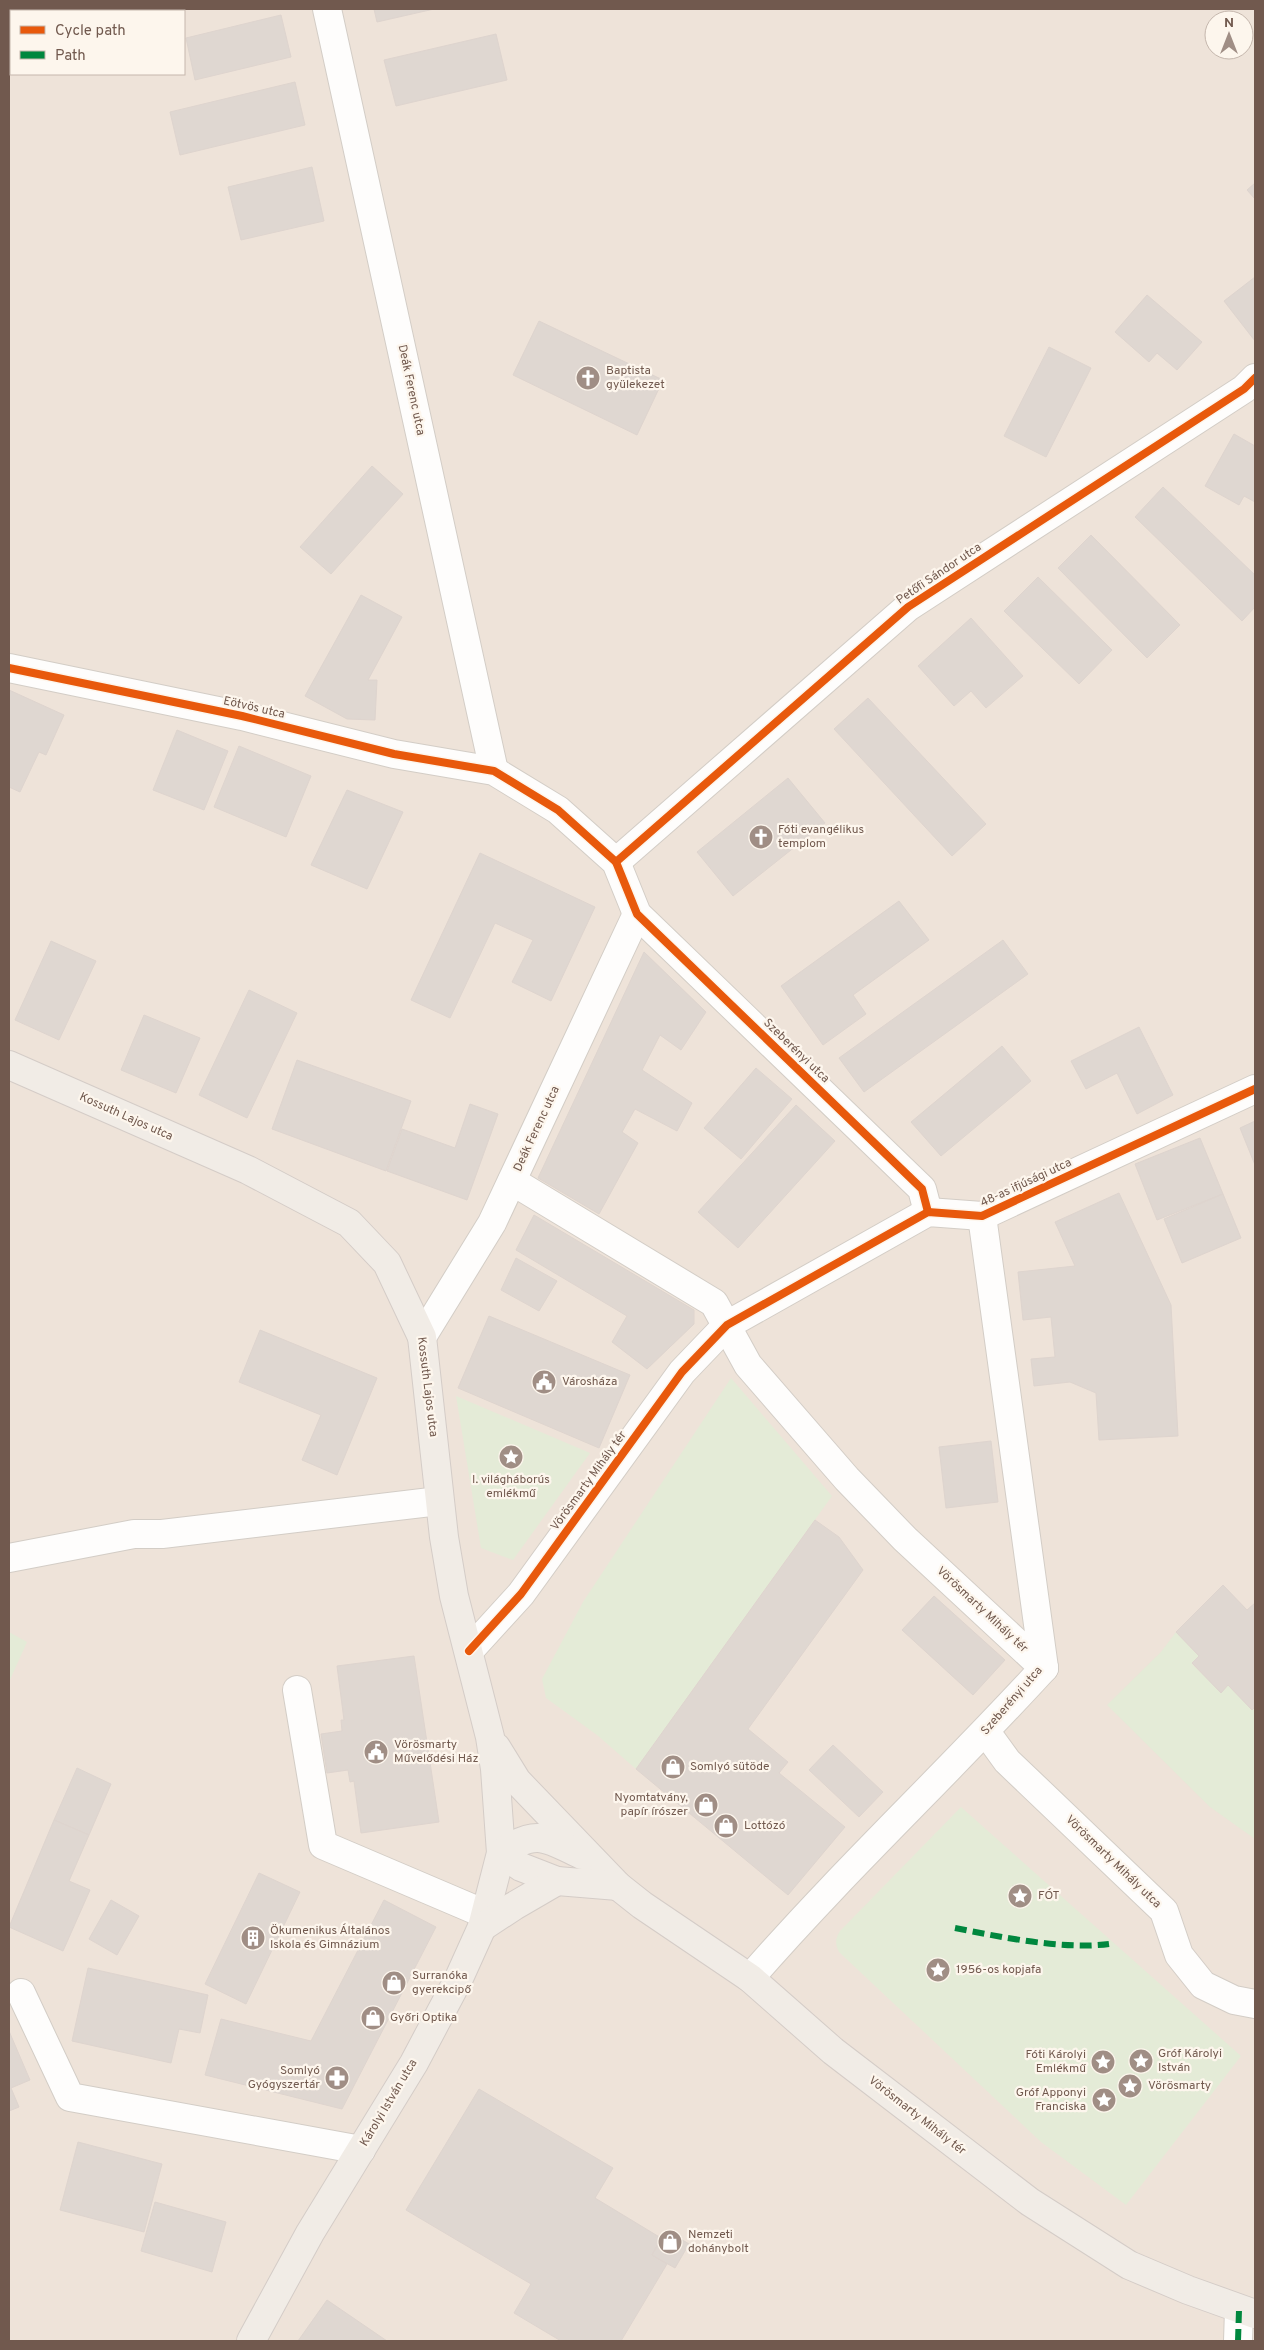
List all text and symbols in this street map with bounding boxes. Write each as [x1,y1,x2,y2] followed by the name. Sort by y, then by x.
[10,10,185,75] legend
[1204,10,1254,60] north arrow
[1224,15,1234,32] text: N
[55,22,126,41] text: Cycle path
[55,47,86,66] text: Path
[394,343,428,437] street label: Deák Ferenc utca
[606,363,665,393] place label: Baptista gyülekezet
[575,365,601,391] church icon: Baptista gyülekezet
[893,540,985,608] street label: Petőfi Sándor utca
[222,693,286,723] street label: Eötvös utca
[778,822,864,852] place label: Fóti evangélikus templom
[748,824,774,850] church icon: Fóti evangélikus templom
[759,1015,833,1087] street label: Szeberényi utca
[510,1084,564,1174] street label: Deák Ferenc utca
[77,1089,175,1145] street label: Kossuth Lajos utca
[978,1155,1074,1211] street label: 48-as ifjúsági utca
[413,1336,441,1438] street label: Kossuth Lajos utca
[531,1369,557,1395] public building icon: Városháza
[562,1374,617,1390] place label: Városháza
[547,1428,631,1534] street label: Vörösmarty Mihály tér
[498,1444,524,1470] place icon: I. világháborús emlékmű
[472,1472,550,1502] place label: I. világháborús emlékmű
[933,1563,1031,1657] street label: Vörösmarty Mihály tér
[978,1663,1046,1739] street label: Szeberényi utca
[394,1737,479,1767] place label: Vörösmarty Művelődési Ház
[363,1739,389,1765] public building icon: Vörösmarty Művelődési Ház
[660,1754,686,1780] shop icon: Somlyó sütöde
[690,1759,769,1775] place label: Somlyó sütöde
[614,1790,688,1820] place label: Nyomtatvány, papír írószer
[693,1792,719,1818] shop icon: Nyomtatvány, papír írószer
[1062,1812,1164,1912] street label: Vörösmarty Mihály utca
[713,1813,739,1839] shop icon: Lottózó
[744,1818,786,1834] place label: Lottózó
[1007,1883,1033,1909] place icon: FÓT
[1038,1888,1060,1904] place label: FÓT
[270,1923,390,1953] place label: Ökumenikus Általános Iskola és Gimnázium
[240,1925,266,1951] building icon: Ökumenikus Általános Iskola és Gimnázium
[925,1957,951,1983] place icon: 1956-os kopjafa
[956,1962,1041,1978] place label: 1956-os kopjafa
[412,1968,473,1998] place label: Surranóka gyerekcipő
[381,1970,407,1996] shop icon: Surranóka gyerekcipő
[360,2005,386,2031] shop icon: Győri Optika
[390,2010,457,2026] place label: Győri Optika
[1158,2046,1222,2076] place label: Gróf Károlyi István
[1026,2047,1087,2077] place label: Fóti Károlyi Emlékmű
[1128,2048,1154,2074] place icon: Gróf Károlyi István
[1090,2049,1116,2075] place icon: Fóti Károlyi Emlékmű
[357,2056,421,2150] street label: Károlyi István utca
[248,2063,320,2093] place label: Somlyó Gyógyszertár
[324,2065,350,2091] pharmacy icon: Somlyó Gyógyszertár
[865,2073,969,2159] street label: Vörösmarty Mihály tér
[1117,2073,1143,2099] place icon: Vörösmarty
[1148,2078,1211,2094] place label: Vörösmarty
[1016,2085,1086,2115] place label: Gróf Apponyi Franciska
[1091,2087,1117,2113] place icon: Gróf Apponyi Franciska
[688,2227,749,2257] place label: Nemzeti dohánybolt
[657,2229,683,2255] shop icon: Nemzeti dohánybolt

